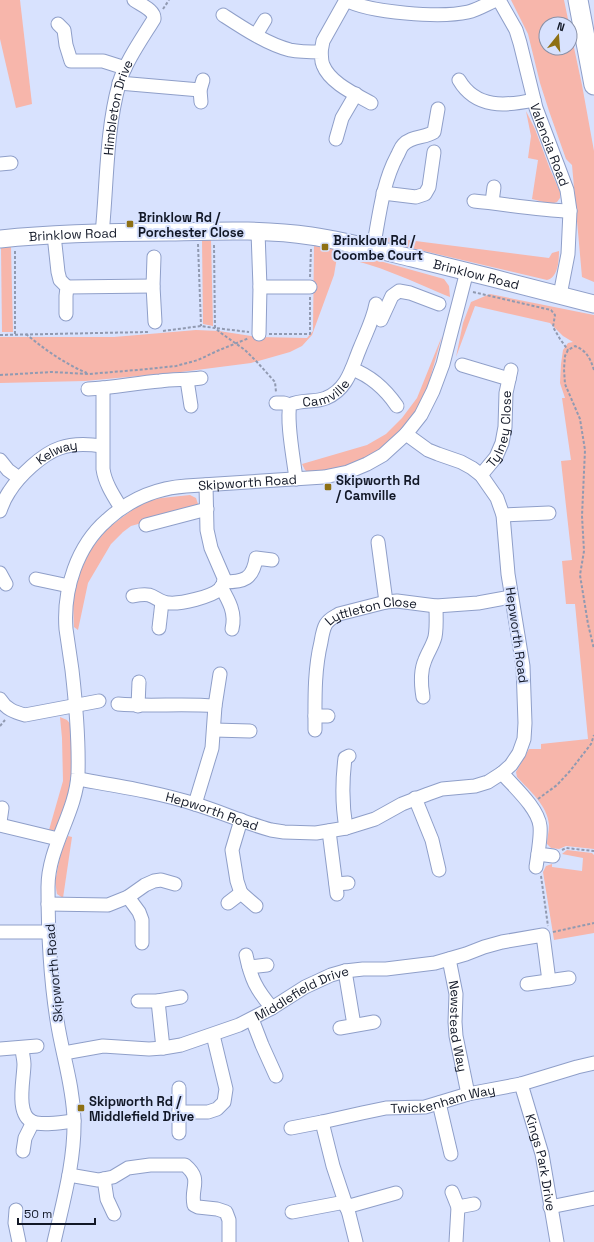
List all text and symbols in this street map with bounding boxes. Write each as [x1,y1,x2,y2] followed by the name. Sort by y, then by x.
[538,16,578,56] north arrow
[555,19,566,34] text: N
[99,56,136,156] street label: Himbleton Drive
[527,101,573,188] street label: Valencia Road
[138,209,244,241] place label: Brinklow Rd / Porchester Close
[125,219,135,229] marker: Brinklow Rd / Porchester Close
[28,224,117,245] street label: Brinklow Road
[333,232,423,264] place label: Brinklow Rd / Coombe Court
[320,242,330,252] marker: Brinklow Rd / Coombe Court
[431,255,521,293] street label: Brinklow Road
[302,376,353,410] street label: Camville
[482,390,515,471] street label: Tylney Close
[32,436,78,468] street label: Kelway
[198,470,297,494] street label: Skipworth Road
[335,472,420,504] place label: Skipworth Rd / Camville
[323,482,333,492] marker: Skipworth Rd / Camville
[502,586,532,684] street label: Hepworth Road
[321,592,418,629] street label: Lyttleton Close
[164,788,261,834] street label: Hepworth Road
[41,923,67,1023] street label: Skipworth Road
[252,962,351,1024] street label: Middlefield Drive
[445,979,472,1073] street label: Newstead Way
[390,1081,496,1116] street label: Twickenham Way
[89,1093,194,1125] place label: Skipworth Rd / Middlefield Drive
[76,1103,86,1113] marker: Skipworth Rd / Middlefield Drive
[522,1112,560,1212] street label: Kings Park Drive
[18,1200,95,1226] scale bar
[24,1206,52,1222] text: 50 m

